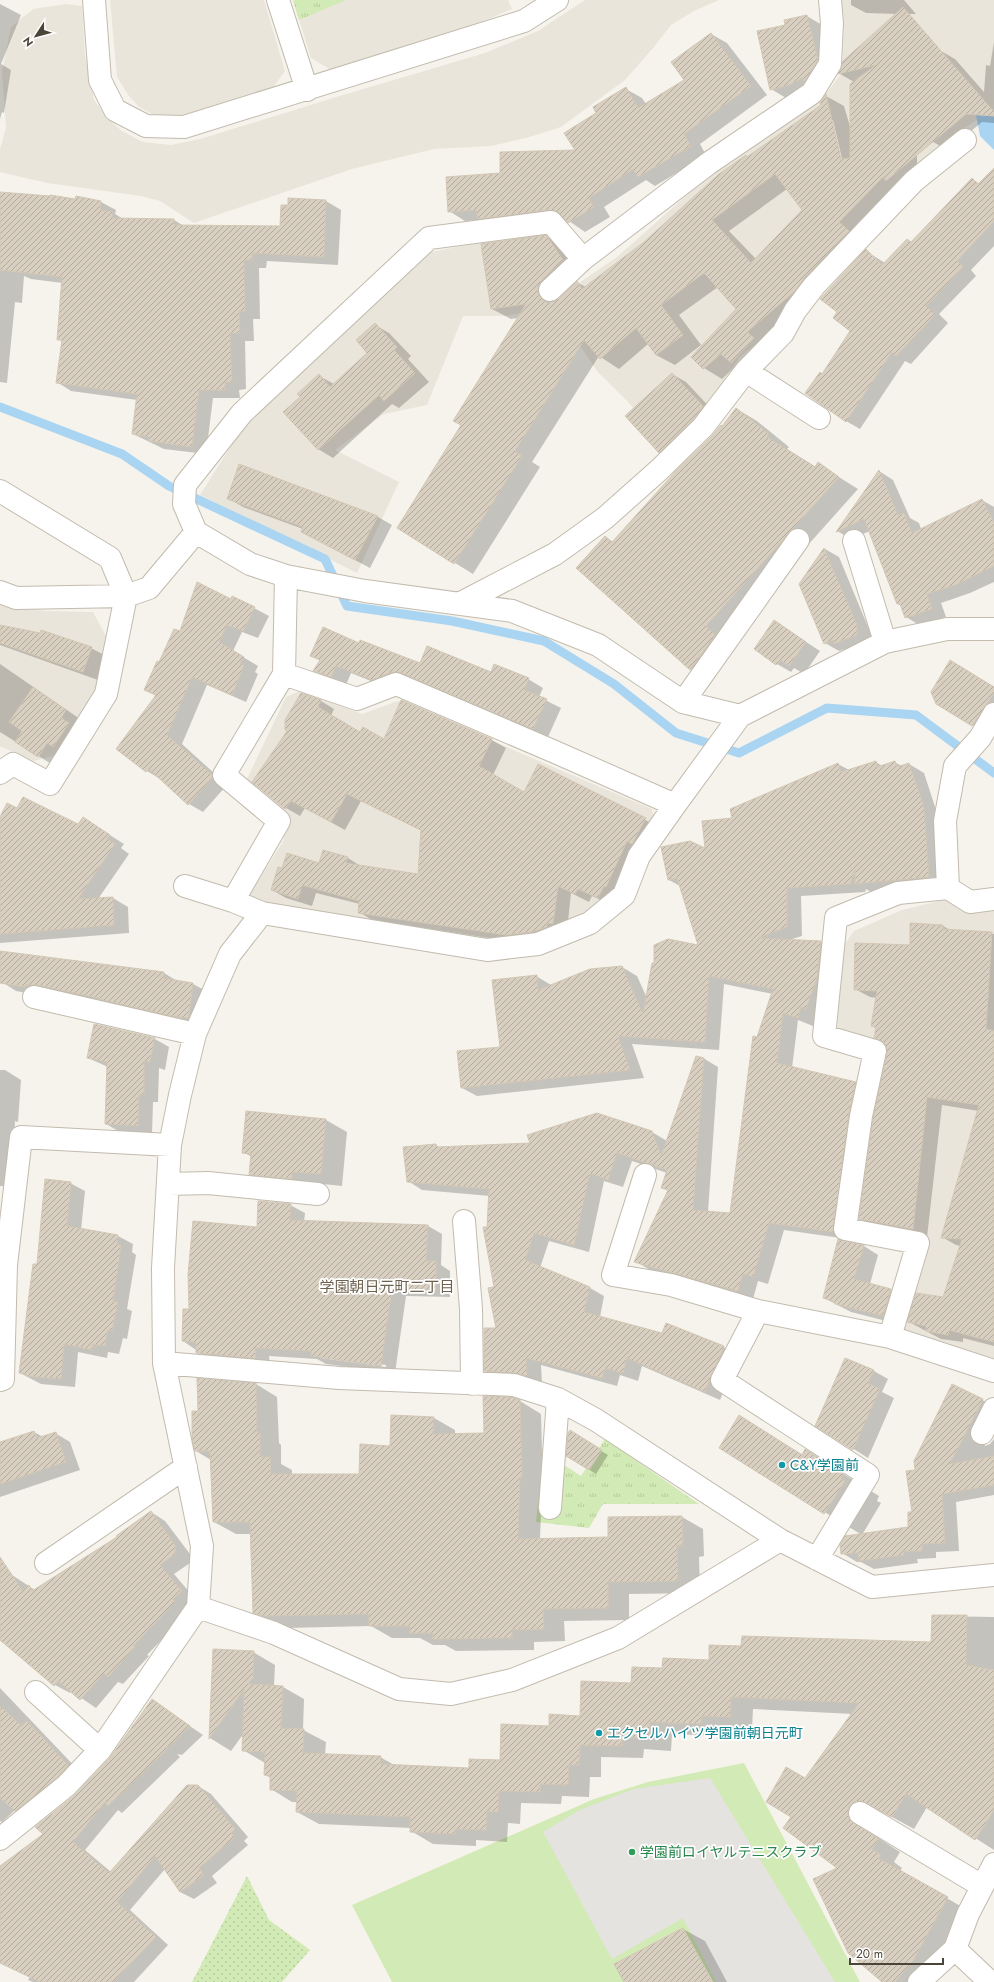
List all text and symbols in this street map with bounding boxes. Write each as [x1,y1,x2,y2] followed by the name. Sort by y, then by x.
[16,16,56,56] north arrow
[19,34,37,50] text: N
[319,1276,455,1298] district label: 学園朝日元町二丁目
[790,1455,859,1475] place label: C&Y学園前
[777,1460,787,1470] marker: C&Y学園前
[607,1723,803,1743] place label: エクセルハイツ学園前朝日元町
[594,1728,604,1738] marker: エクセルハイツ学園前朝日元町
[640,1842,822,1862] place label: 学園前ロイヤルテニスクラブ
[627,1847,637,1857] marker: 学園前ロイヤルテニスクラブ
[850,1940,943,1966] scale bar
[856,1945,883,1963] text: 20 m

